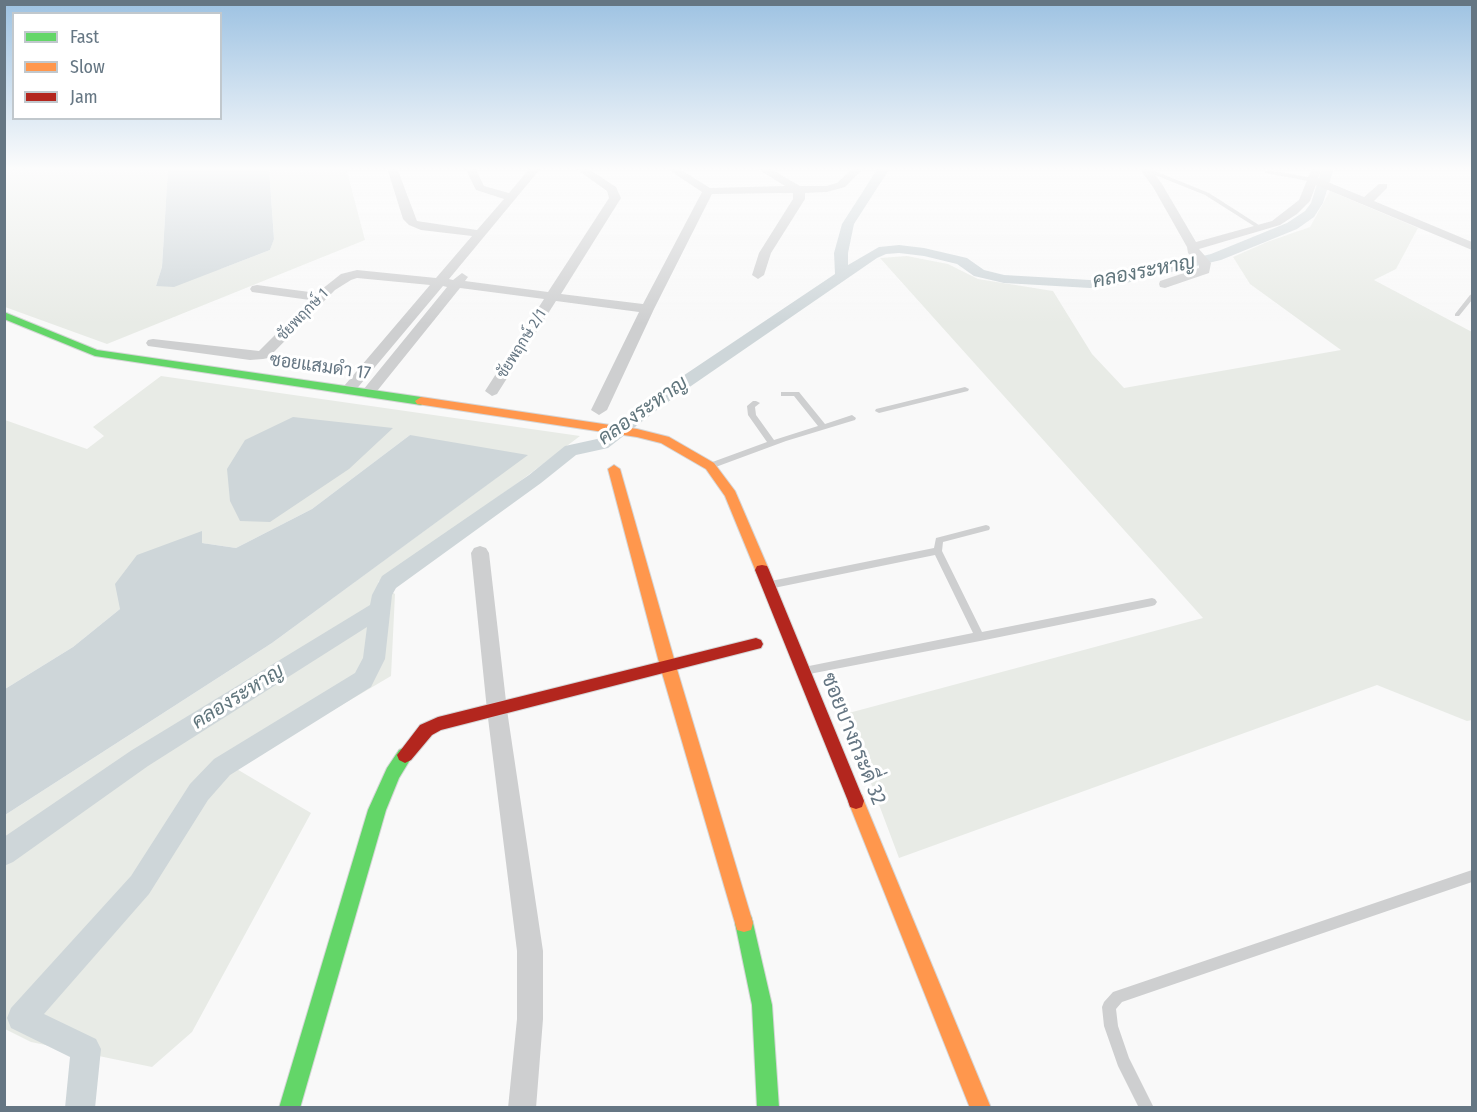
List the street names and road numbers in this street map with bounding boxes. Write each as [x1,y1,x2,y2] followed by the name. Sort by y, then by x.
[274,285,332,345] street label: ชัยพฤกษ์ 1
[494,306,550,382] street label: ชัยพฤกษ์ 2/1
[268,349,372,385] street label: ซอยแสมดำ 17
[815,669,891,809] street label: ซอยบางกระดี่ 32

